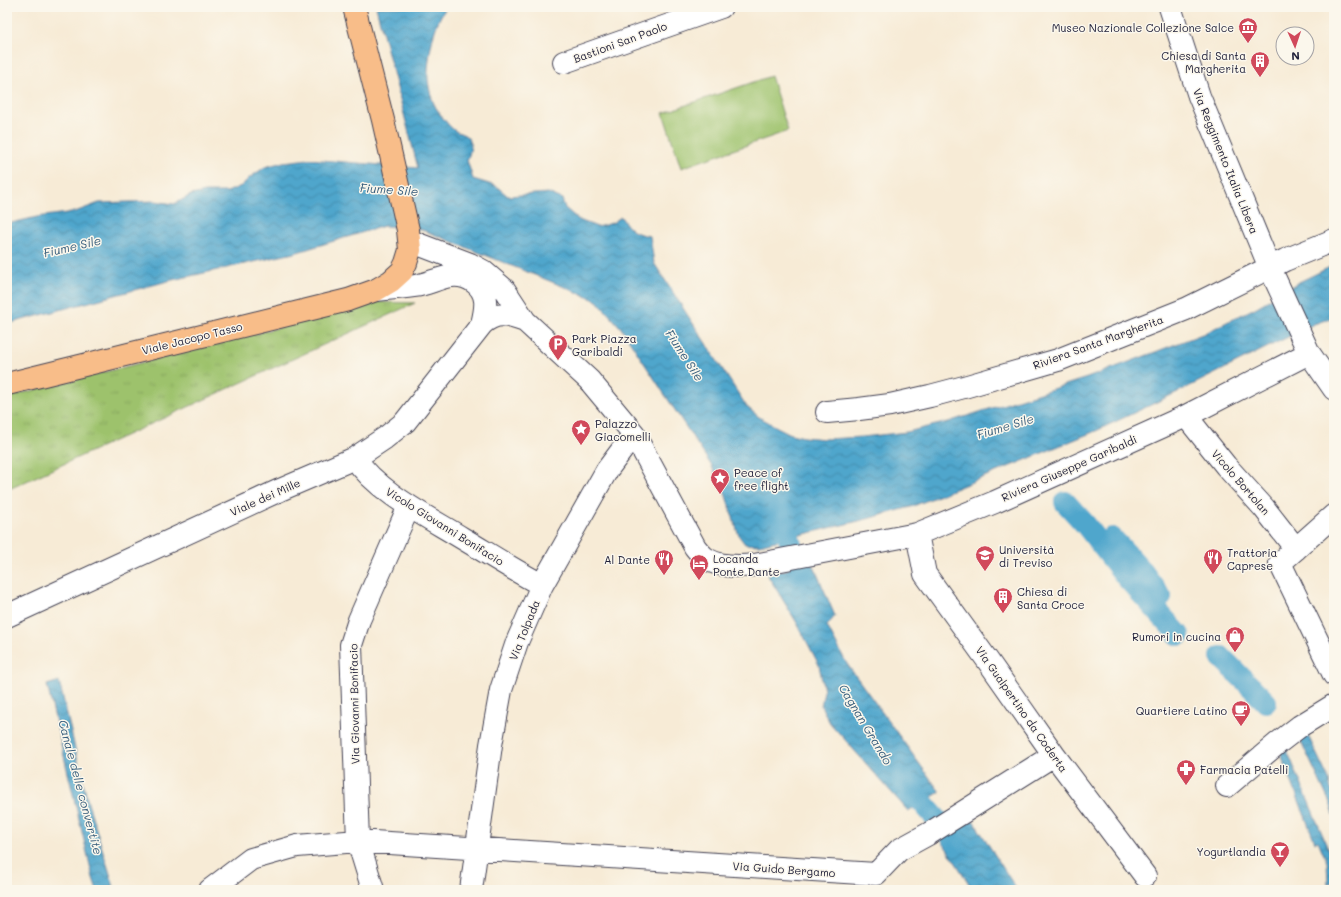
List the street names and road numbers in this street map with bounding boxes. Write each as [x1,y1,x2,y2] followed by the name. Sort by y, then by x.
[571,18,669,66] street label: Bastioni San Paolo
[1190,86,1262,236] street label: Via Reggimento Italia Libera
[1031,311,1165,373] street label: Riviera Santa Margherita
[140,318,244,358] street label: Viale Jacopo Tasso
[999,431,1139,505] street label: Riviera Giuseppe Garibaldi
[1208,446,1274,518] street label: Vicolo Bortolan
[227,475,303,519] street label: Viale dei Mille
[383,484,507,569] street label: Vicolo Giovanni Bonifacio
[505,598,543,662] street label: Via Tolpada
[345,643,363,765] street label: Via Giovanni Bonifacio
[973,643,1071,775] street label: Via Gualpertino da Coderta
[732,858,836,880] street label: Via Guido Bergamo

